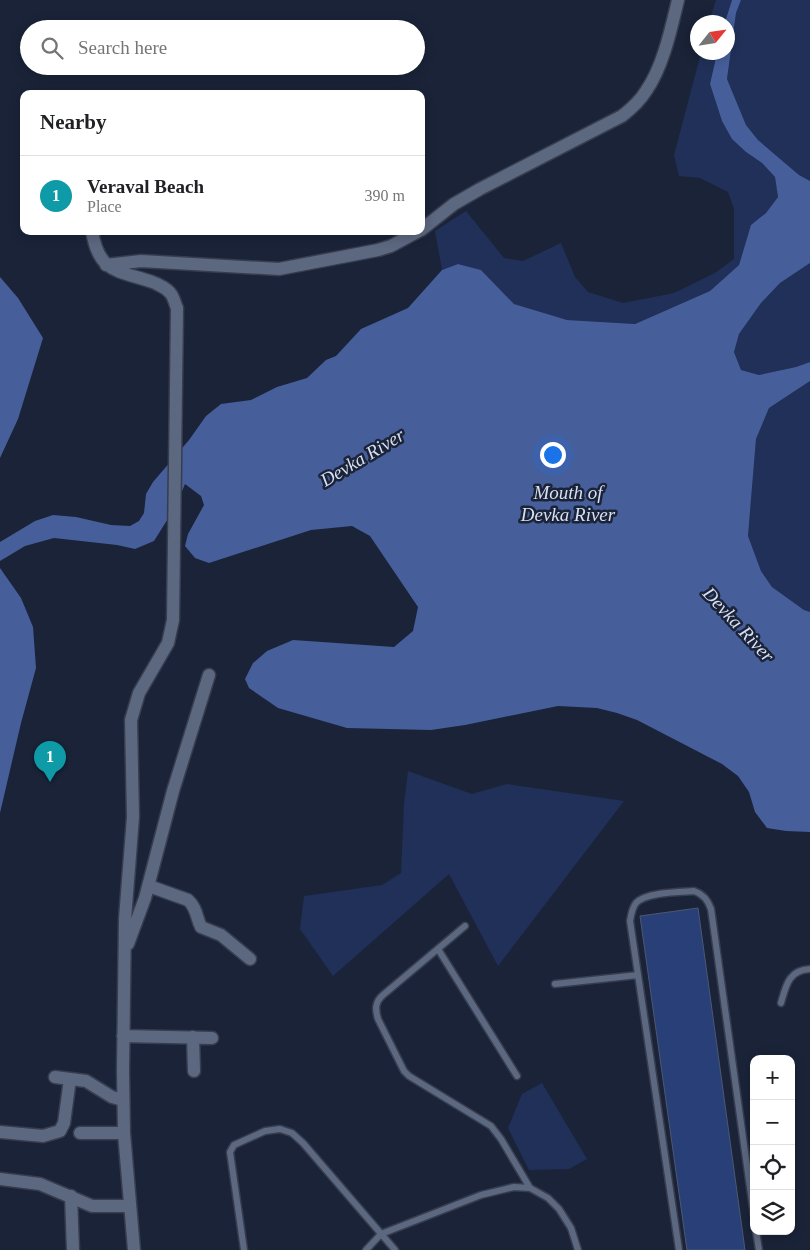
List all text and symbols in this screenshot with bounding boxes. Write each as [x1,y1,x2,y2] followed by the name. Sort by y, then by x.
[690,15,735,60] north arrow
[20,20,425,75] search box
[38,34,66,62] icon: search
[78,37,167,58] text: Search here
[40,110,107,134] text: Nearby
[87,176,204,197] text: Veraval Beach
[52,187,60,204] text: 1
[365,187,405,204] text: 390 m
[87,198,122,215] text: Place
[316,424,409,491] water label: Devka River
[540,442,566,468] your location
[520,482,616,525] water label: Mouth of Devka River
[698,582,779,666] water label: Devka River
[34,741,66,782] pin: 1
[750,1055,795,1235] map controls
[750,1055,795,1100] button: +
[750,1100,795,1145] button: −
[750,1145,795,1190] button: locate
[750,1190,795,1235] button: layers

